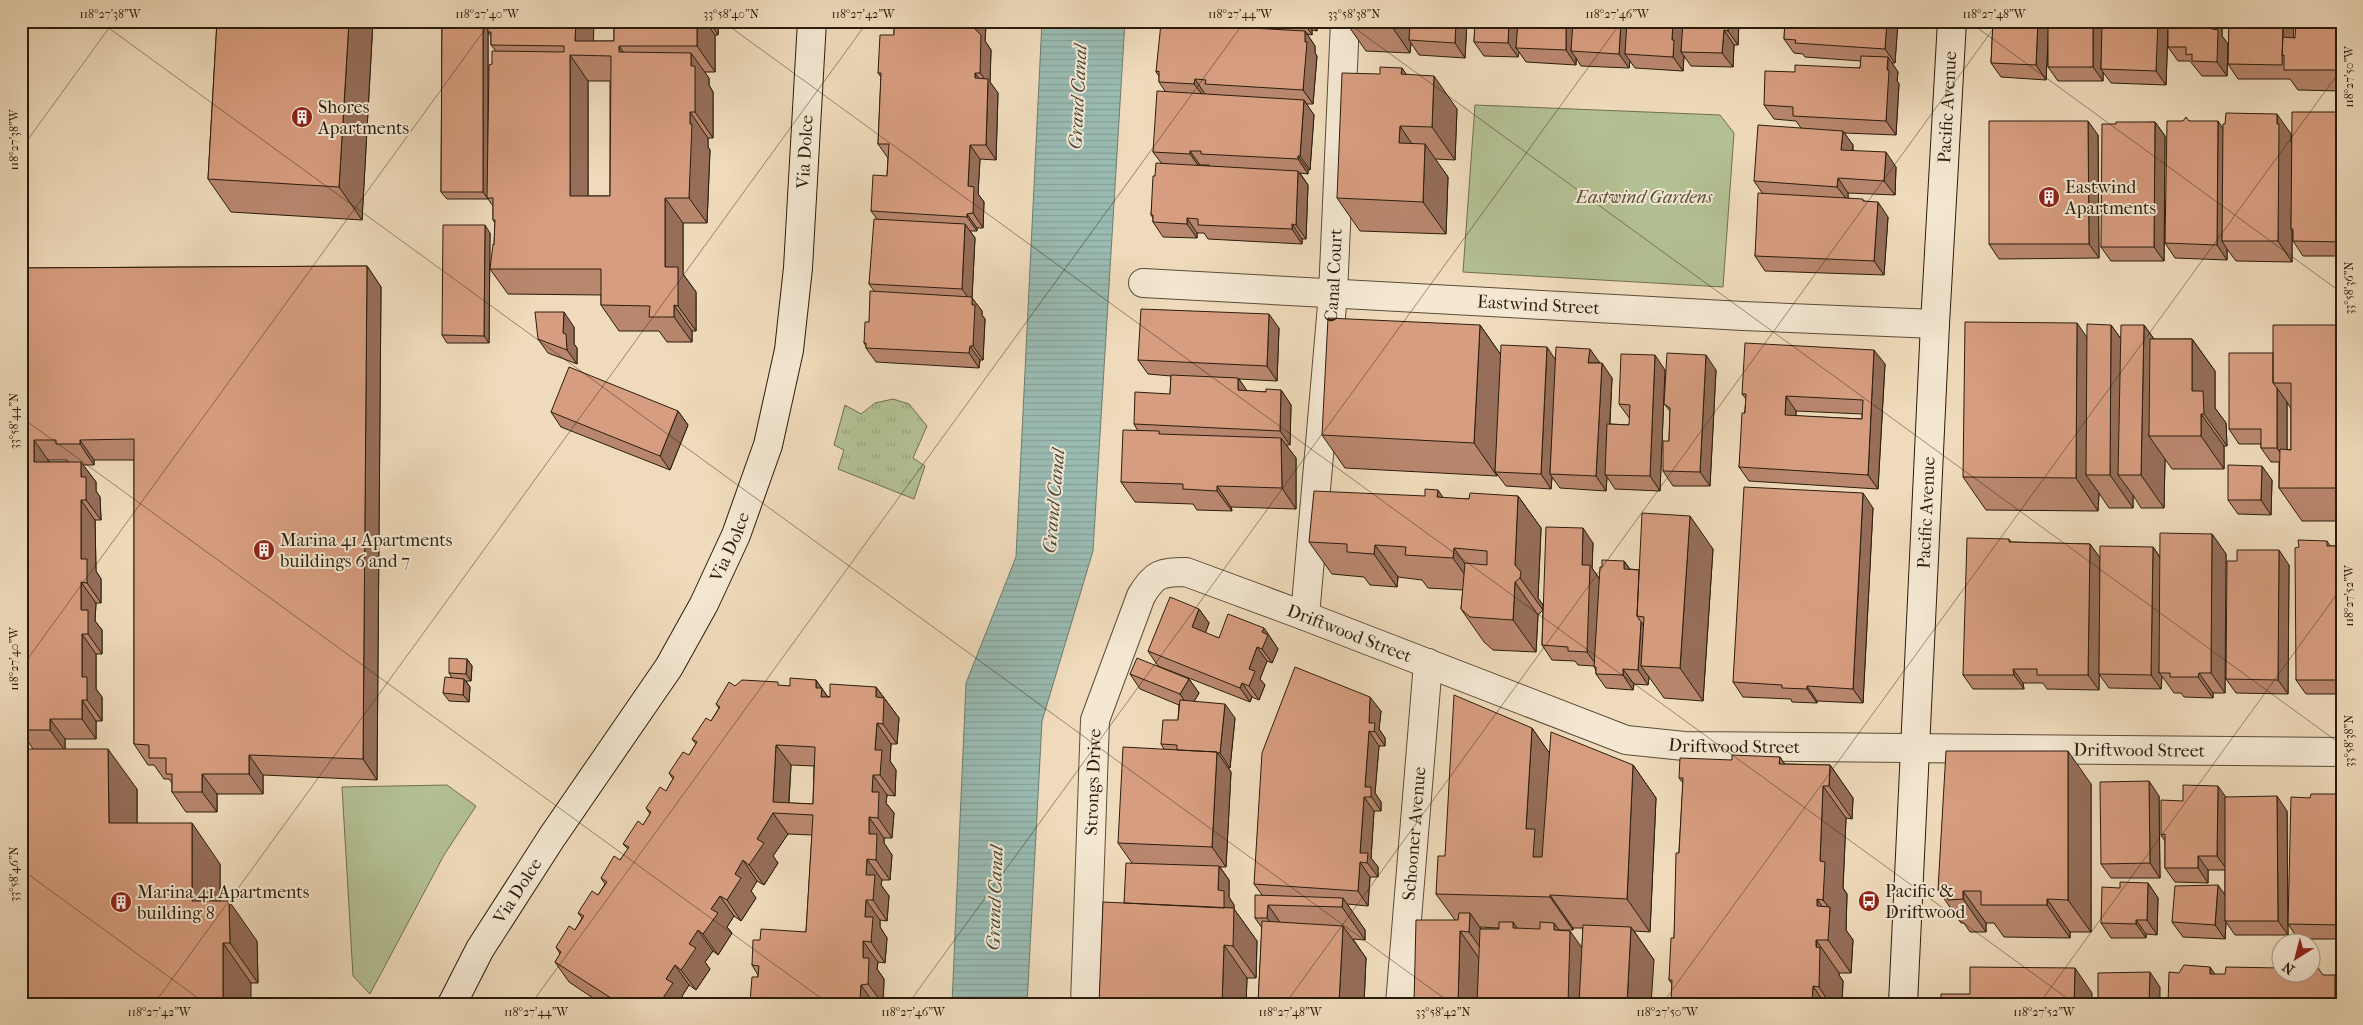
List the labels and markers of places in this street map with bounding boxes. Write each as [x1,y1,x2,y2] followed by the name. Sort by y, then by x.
[317,97,409,139] place label: Shores Apartments
[290,105,314,129] building icon: Shores Apartments
[2064,177,2156,219] place label: Eastwind Apartments
[2037,185,2061,209] building icon: Eastwind Apartments
[279,530,453,572] place label: Marina 41 Apartments buildings 6 and 7
[252,538,276,562] building icon: Marina 41 Apartments buildings 6 and 7
[1885,881,1965,923] place label: Pacific & Driftwood
[136,882,310,924] place label: Marina 41 Apartments building 8
[1857,889,1881,913] bus stop icon: Pacific & Driftwood
[109,890,133,914] building icon: Marina 41 Apartments building 8

